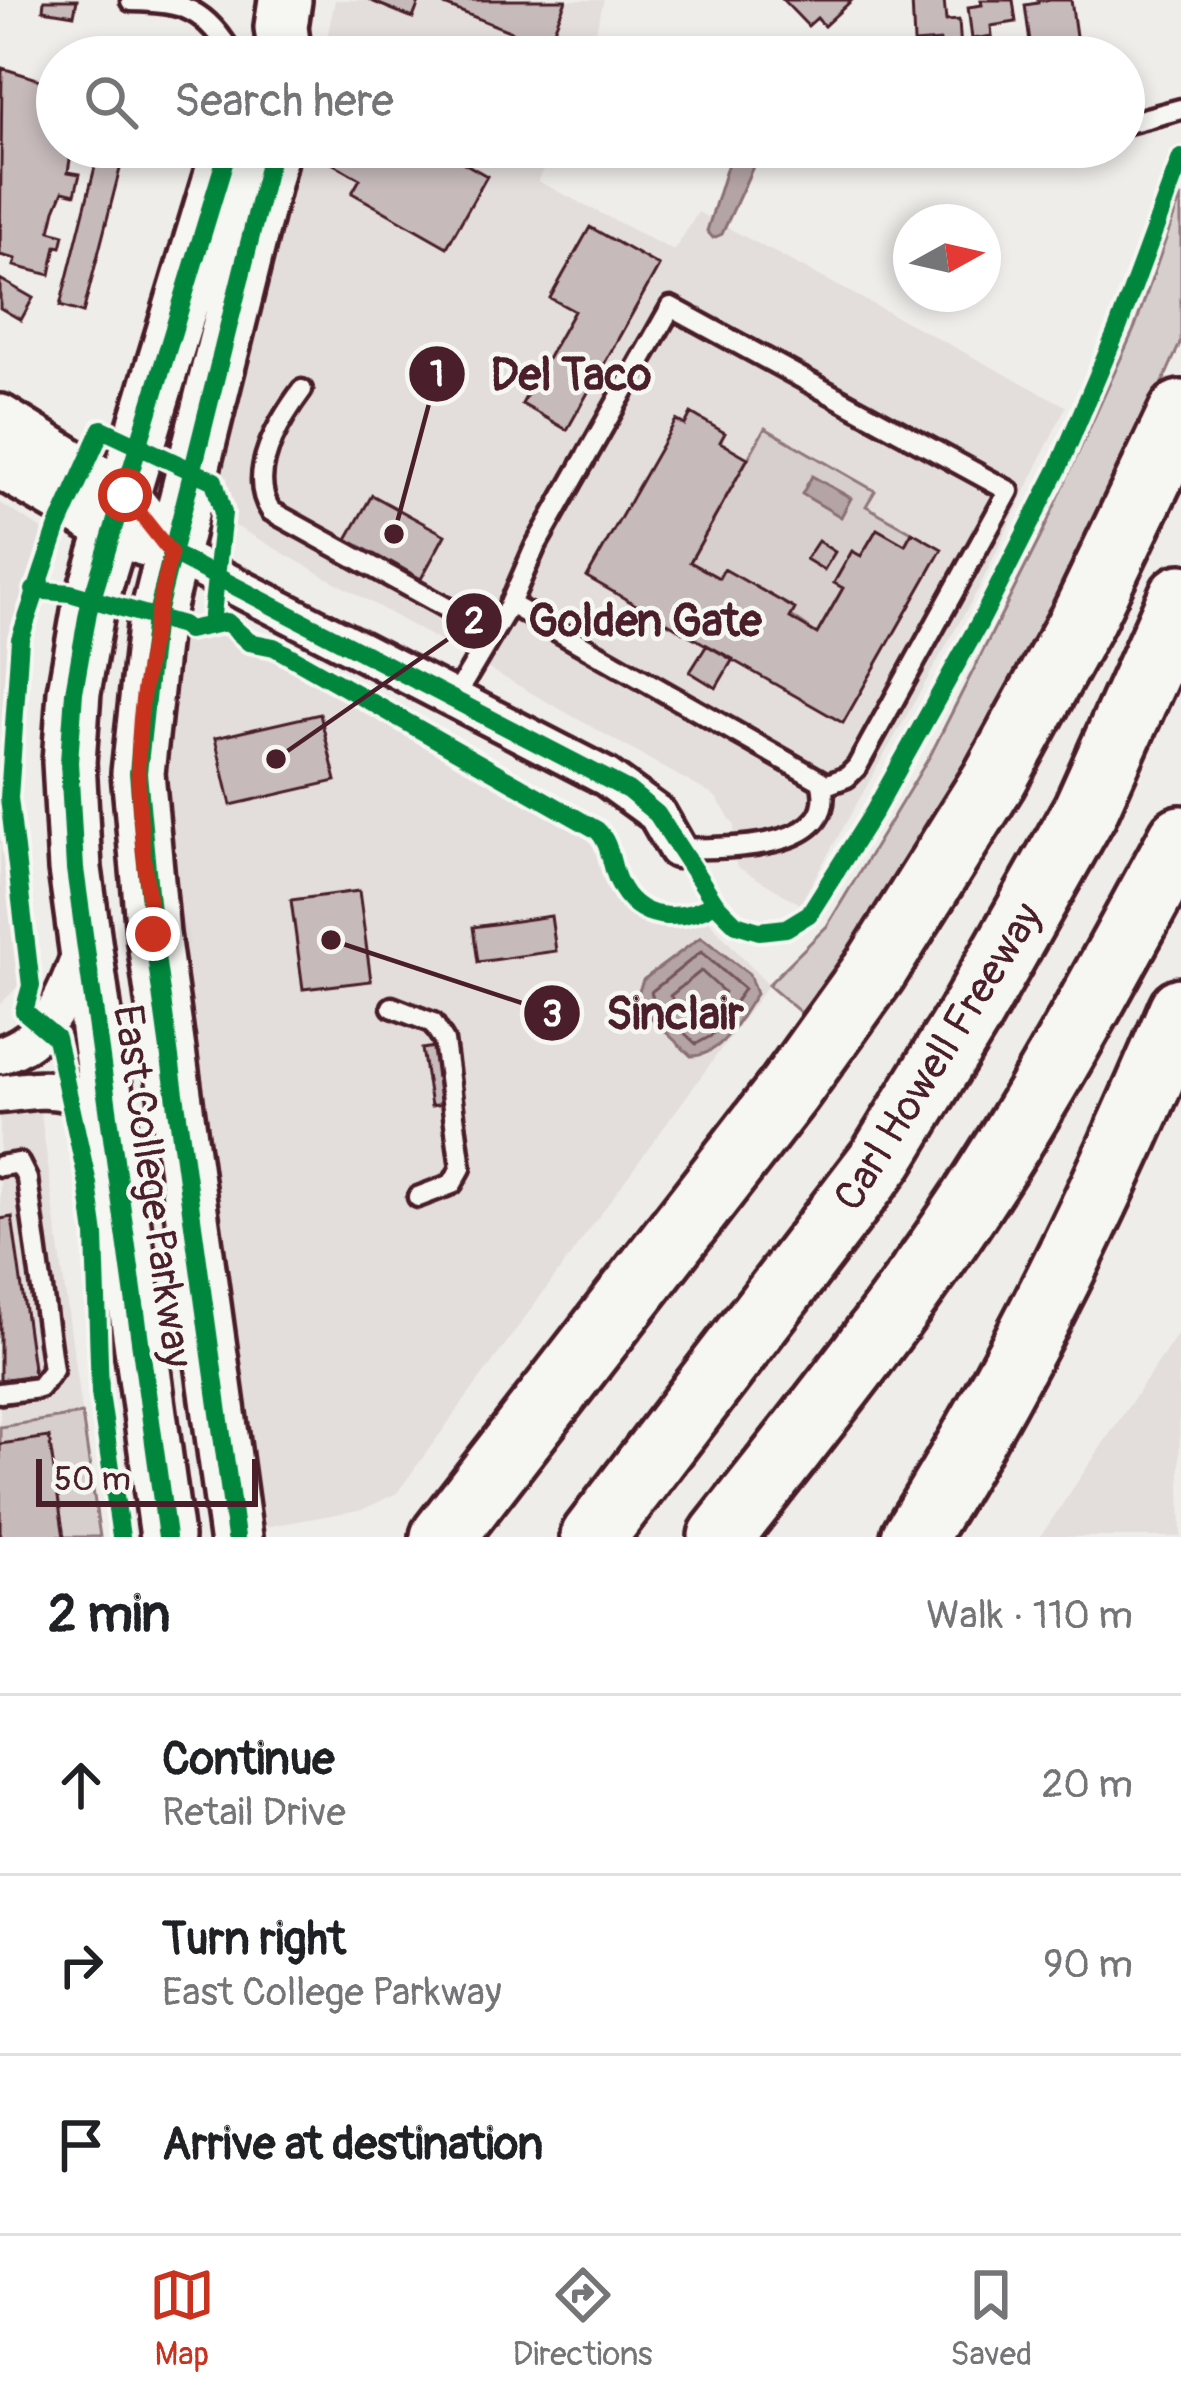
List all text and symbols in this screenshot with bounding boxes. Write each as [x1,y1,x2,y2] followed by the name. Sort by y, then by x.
[36,36,1145,168] search box
[78,69,144,135] icon: search
[174,74,394,130] text: Search here
[893,204,1001,312] north arrow
[407,333,676,414] callout: Del Taco
[490,348,652,404] text: Del Taco
[430,352,444,397] text: 1
[98,468,152,522] route start
[444,580,786,661] callout: Golden Gate
[528,594,763,650] text: Golden Gate
[464,599,484,644] text: 2
[823,894,1054,1221] street label: Carl Howell Freeway
[126,907,180,961] route end
[522,973,768,1054] callout: Sinclair
[606,987,745,1043] text: Sinclair
[542,992,562,1037] text: 3
[101,1002,203,1371] street label: East College Parkway
[36,1453,258,1506] scale bar
[54,1459,131,1500] text: 50 m
[48,1583,170,1647] text: 2 min
[926,1591,1133,1640] text: Walk · 110 m
[162,1732,335,1788] text: Continue
[48,1752,114,1818] icon: ahead
[1041,1760,1133,1809] text: 20 m
[162,1788,346,1837] text: Retail Drive
[162,1912,346,1968] text: Turn right
[48,1932,114,1998] icon: right
[1043,1940,1133,1989] text: 90 m
[162,1968,502,2017] text: East College Parkway
[48,2112,114,2178] icon: arrive
[162,2117,543,2173] text: Arrive at destination
[149,2262,215,2375] tab: Map
[513,2262,653,2375] tab: Directions
[950,2262,1032,2375] tab: Saved

